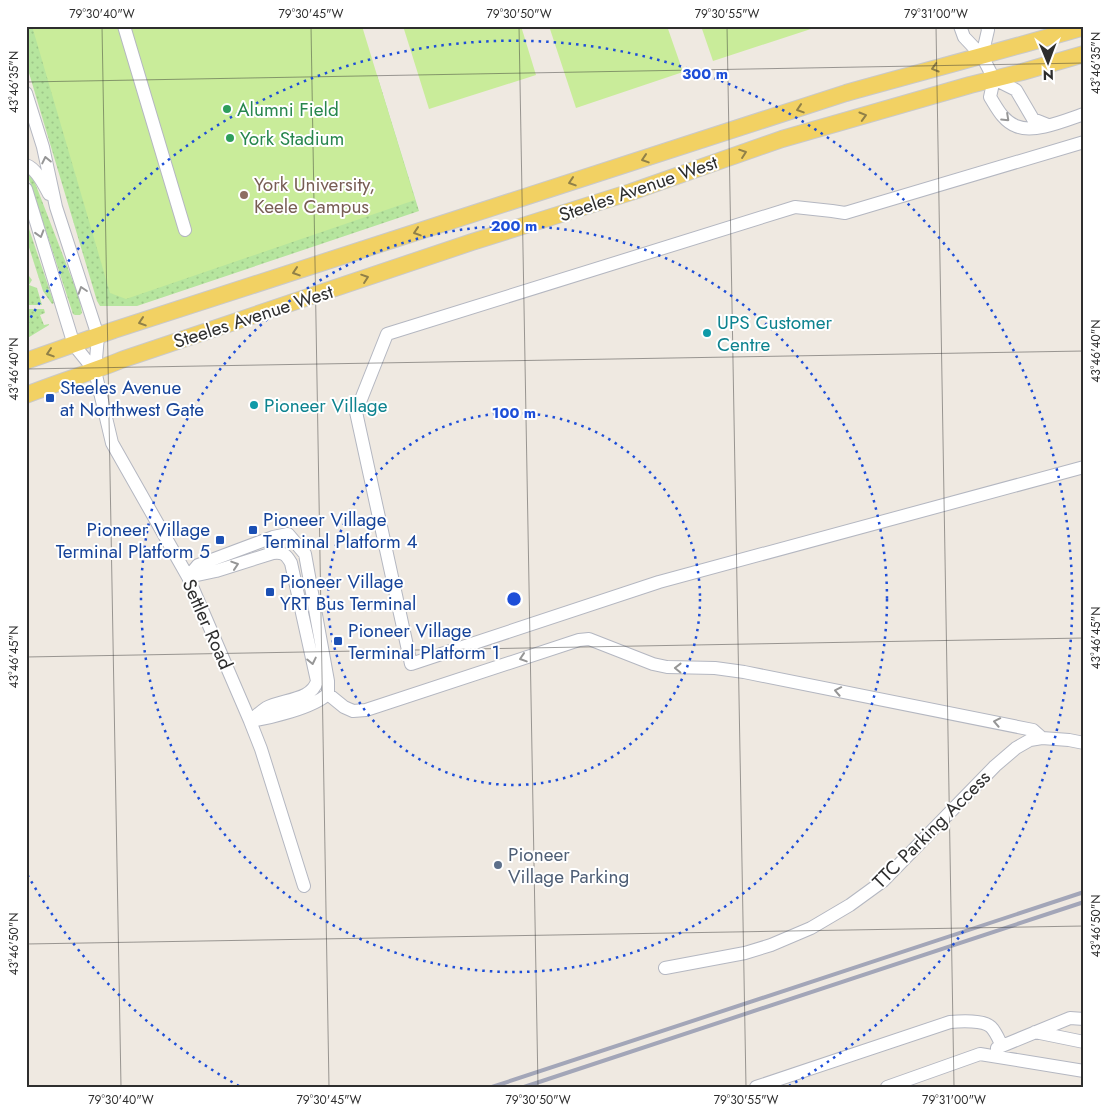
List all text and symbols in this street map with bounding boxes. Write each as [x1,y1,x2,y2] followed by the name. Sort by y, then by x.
[69,5,135,23] text: 79°30'40"W
[279,5,344,23] text: 79°30'45"W
[486,5,552,23] text: 79°30'50"W
[695,5,759,23] text: 79°30'55"W
[904,5,968,23] text: 79°31'00"W
[1087,32,1105,94] text: 43°46'35"N
[1022,38,1072,88] north arrow
[5,51,23,113] text: 43°46'35"N
[682,63,728,85] text: 300 m
[932,63,940,73] one-way arrow
[1042,65,1054,85] text: N
[237,96,339,123] place label: Alumni Field
[221,103,233,115] marker: Alumni Field
[796,103,804,113] one-way arrow
[858,111,866,121] one-way arrow
[1001,113,1010,122] one-way arrow
[240,125,344,152] place label: York Stadium
[224,132,236,144] marker: York Stadium
[738,148,746,158] one-way arrow
[555,149,722,228] street label: Steeles Avenue West
[641,153,650,163] one-way arrow
[41,155,52,164] one-way arrow
[254,171,375,220] place label: York University, Keele Campus
[568,177,576,187] one-way arrow
[238,189,250,201] marker: York University, Keele Campus
[491,215,537,237] text: 200 m
[413,227,422,237] one-way arrow
[34,229,44,237] one-way arrow
[293,266,301,276] one-way arrow
[360,274,369,284] one-way arrow
[170,278,337,355] street label: Steeles Avenue West
[78,286,88,295] one-way arrow
[717,309,833,358] place label: UPS Customer Centre
[138,316,146,326] one-way arrow
[1087,319,1105,383] text: 43°46'40"N
[701,327,713,339] marker: UPS Customer Centre
[5,337,23,401] text: 43°46'40"N
[46,347,55,357] one-way arrow
[60,374,204,423] place label: Steeles Avenue at Northwest Gate
[44,392,56,404] marker: Steeles Avenue at Northwest Gate
[264,392,388,419] place label: Pioneer Village
[248,399,260,411] marker: Pioneer Village
[492,402,536,424] text: 100 m
[263,506,418,555] place label: Pioneer Village Terminal Platform 4
[56,516,210,565] place label: Pioneer Village Terminal Platform 5
[247,524,259,536] marker: Pioneer Village Terminal Platform 4
[214,534,226,546] marker: Pioneer Village Terminal Platform 5
[231,561,239,571] one-way arrow
[280,568,416,617] place label: Pioneer Village YRT Bus Terminal
[176,575,240,674] street label: Settler Road
[264,586,276,598] marker: Pioneer Village YRT Bus Terminal
[505,590,523,608] centre of rings
[1087,607,1105,669] text: 43°46'45"N
[348,617,500,666] place label: Pioneer Village Terminal Platform 1
[5,626,23,688] text: 43°46'45"N
[332,635,344,647] marker: Pioneer Village Terminal Platform 1
[520,652,528,662] one-way arrow
[306,656,317,665] one-way arrow
[673,662,681,673] one-way arrow
[834,686,842,696] one-way arrow
[993,718,1002,728] one-way arrow
[866,764,997,894] street label: TTC Parking Access
[508,841,629,890] place label: Pioneer Village Parking
[492,859,504,871] marker: Pioneer Village Parking
[1087,894,1105,958] text: 43°46'50"N
[5,912,23,976] text: 43°46'50"N
[88,1091,154,1109] text: 79°30'40"W
[297,1091,362,1109] text: 79°30'45"W
[505,1091,571,1109] text: 79°30'50"W
[714,1091,778,1109] text: 79°30'55"W
[922,1091,986,1109] text: 79°31'00"W

